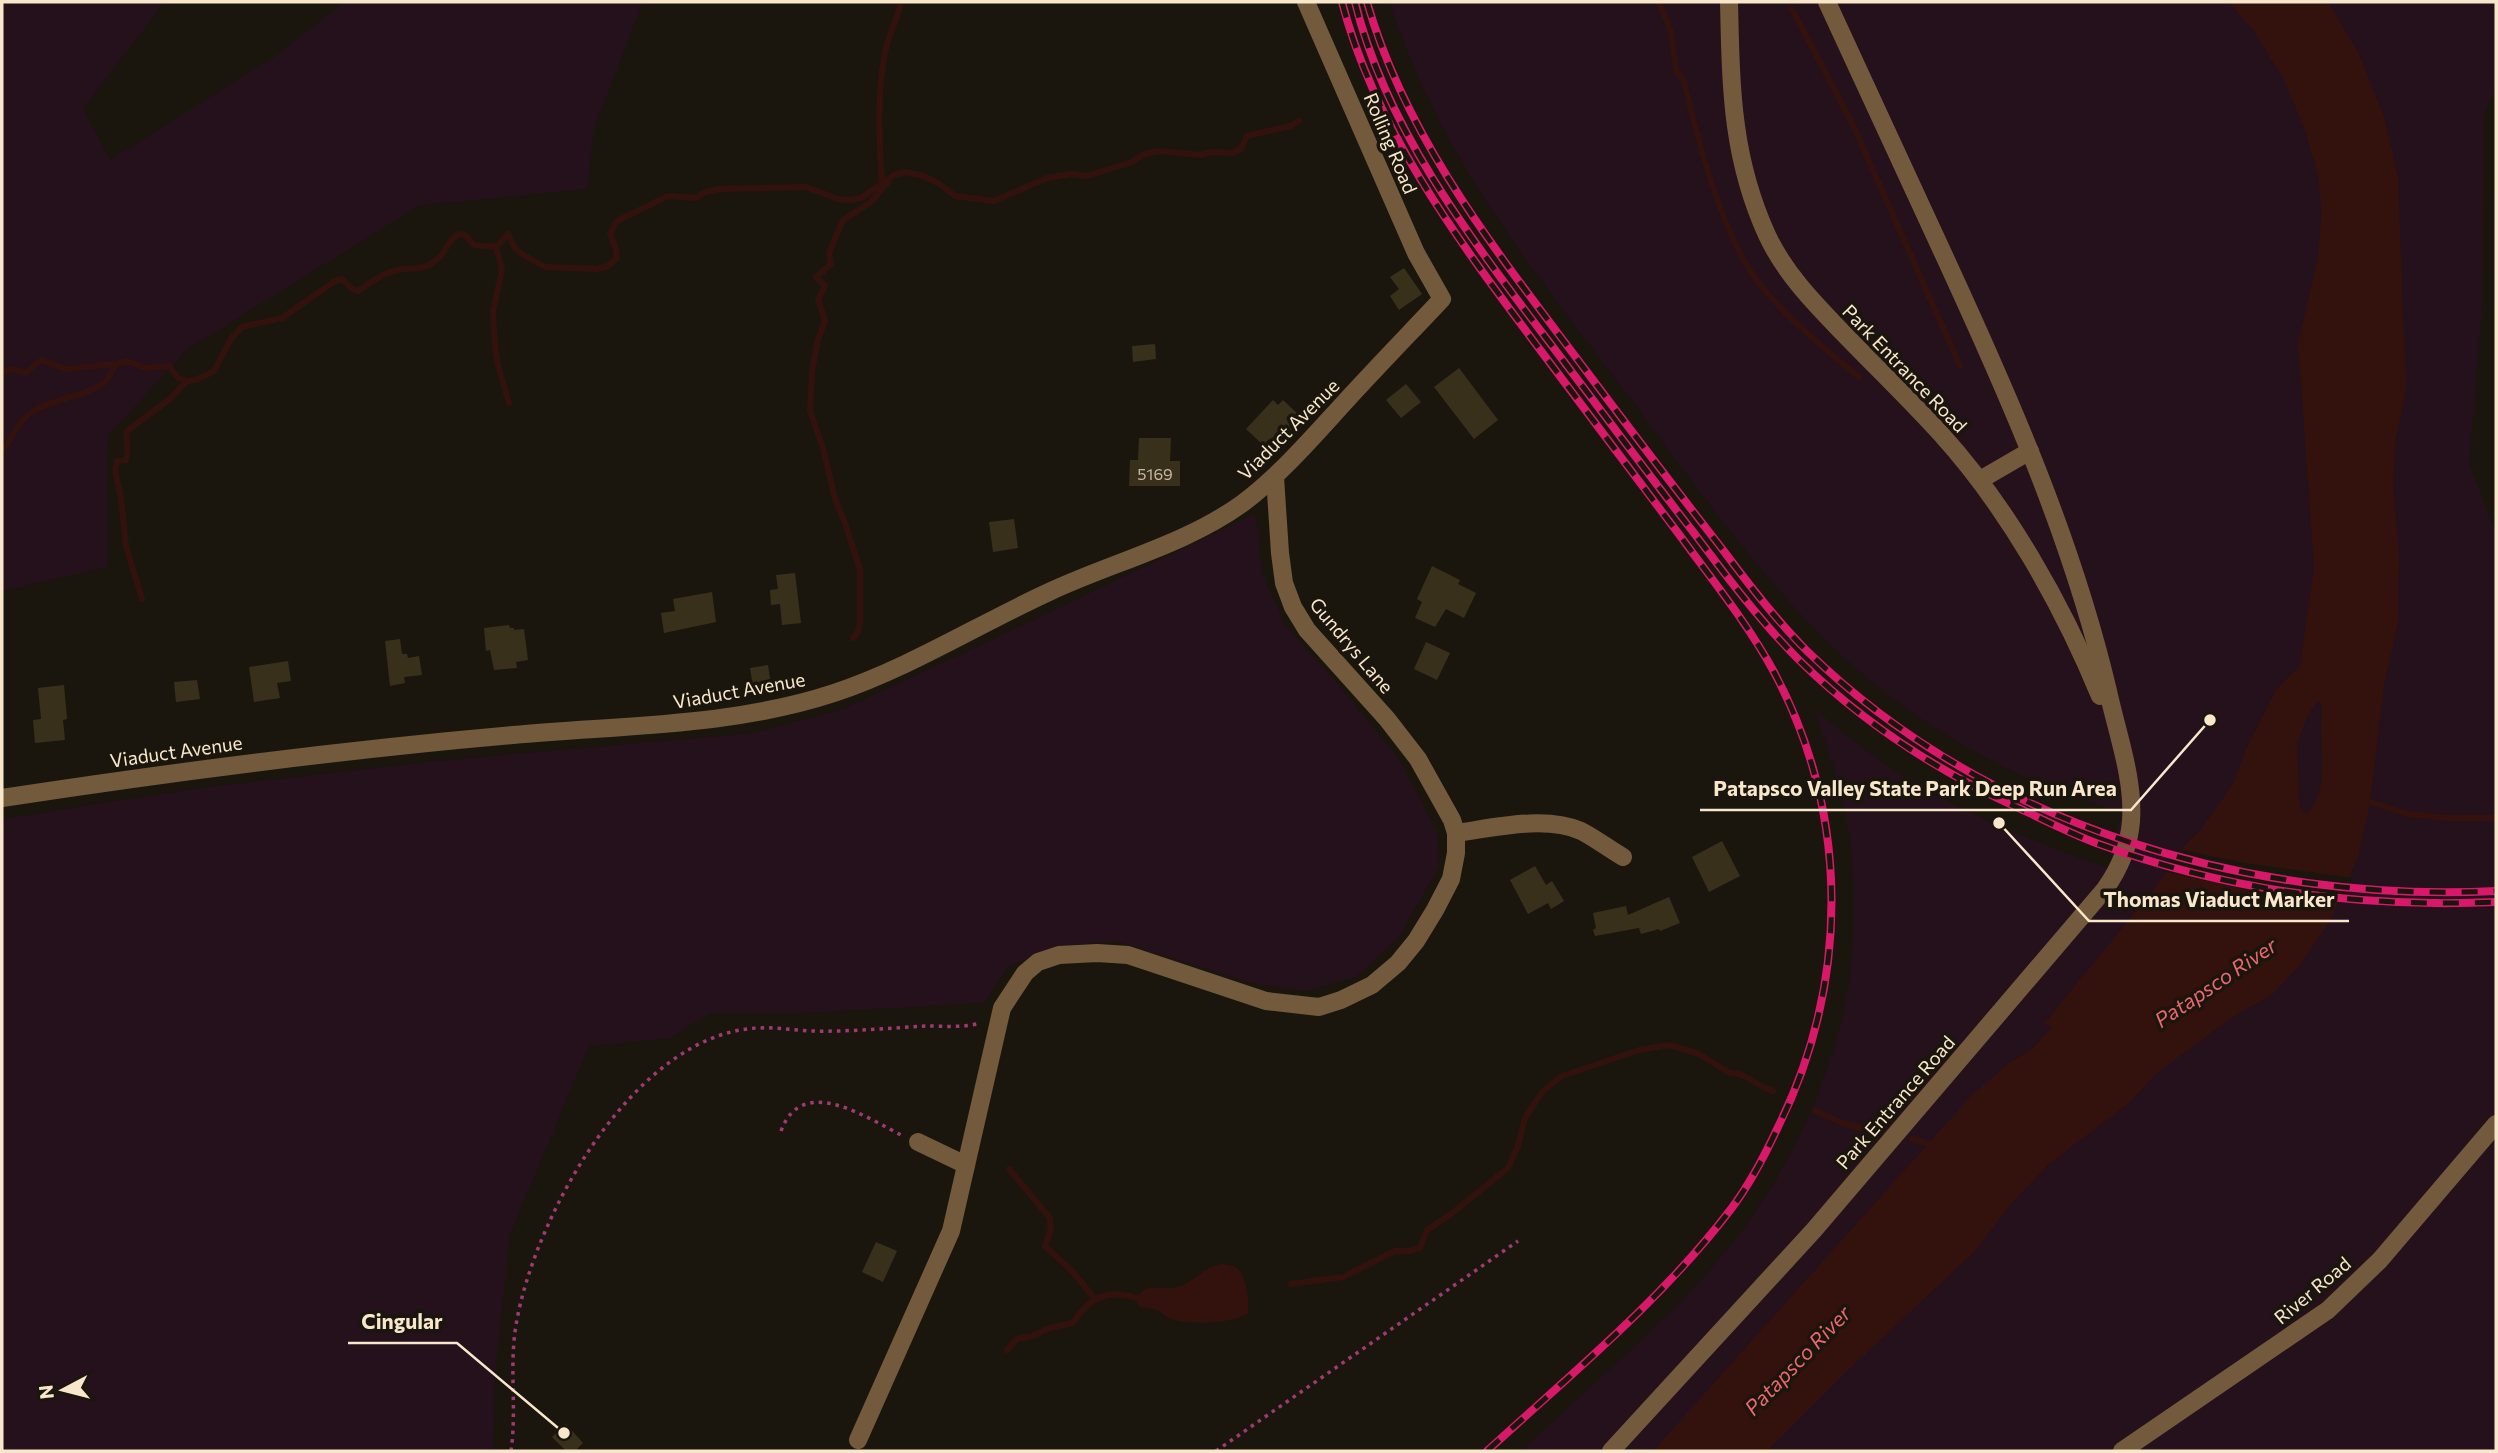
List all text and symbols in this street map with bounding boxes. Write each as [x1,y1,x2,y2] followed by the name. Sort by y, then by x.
[1359,89,1423,197] street label: Rolling Road
[1838,299,1972,437] street label: Park Entrance Road
[1233,374,1343,484] street label: Viaduct Avenue
[1137,464,1173,483] house number: 5169
[1305,593,1399,697] street label: Gundrys Lane
[671,667,807,713] street label: Viaduct Avenue
[108,730,244,772] street label: Viaduct Avenue
[1700,768,2131,810] callout: Patapsco Valley State Park Deep Run Area
[1713,775,2117,800] text: Patapsco Valley State Park Deep Run Area
[2089,879,2349,921] callout: Thomas Viaduct Marker
[2103,886,2335,911] text: Thomas Viaduct Marker
[2149,932,2281,1032] water label: Patapsco River
[1831,1031,1959,1173] street label: Park Entrance Road
[2269,1251,2355,1329] street label: River Road
[1739,1300,1856,1420] water label: Patapsco River
[348,1301,457,1343] callout: Cingular
[361,1308,443,1333] text: Cingular
[28,1355,98,1425] north arrow
[33,1384,58,1401] text: N

